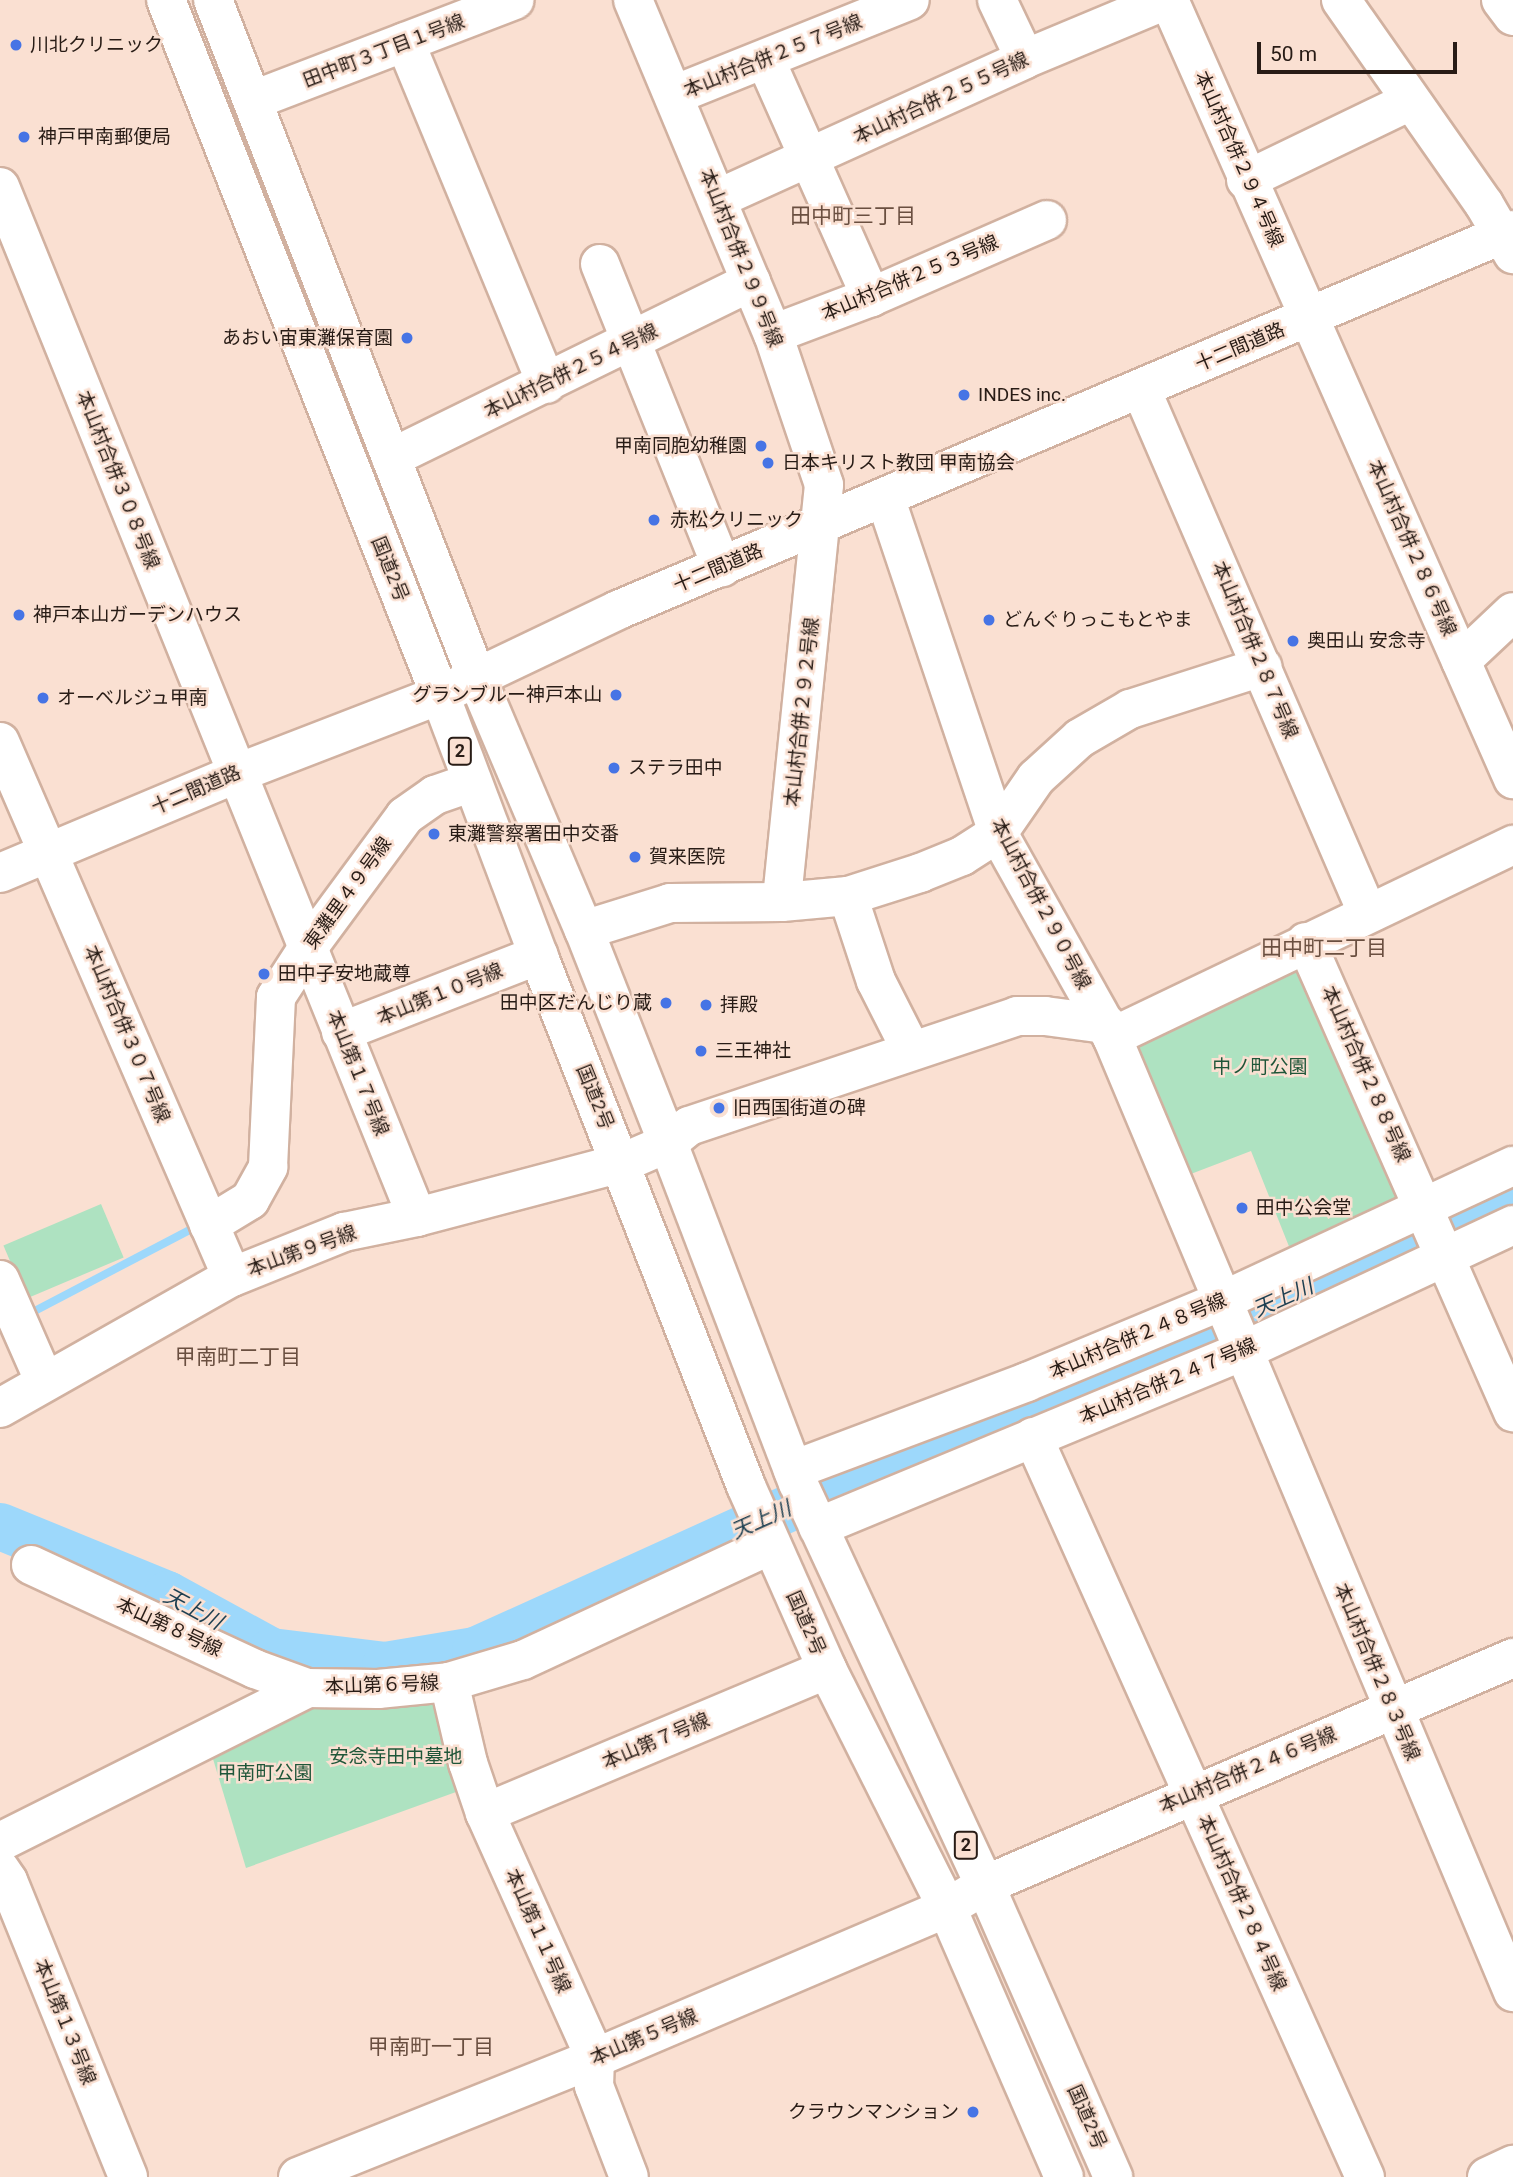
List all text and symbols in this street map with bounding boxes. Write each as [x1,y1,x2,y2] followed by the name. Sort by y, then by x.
[300,10,468,92] street label: 田中町３丁目１号線
[681,10,865,102] street label: 本山村合併２５７号線
[1261,28,1460,72] scale bar
[30,34,163,56] place label: 川北クリニック
[8,37,24,53] marker: 川北クリニック
[1270,42,1317,66] text: 50 m
[850,48,1032,148] street label: 本山村合併２５５号線
[1190,68,1288,250] street label: 本山村合併２９４号線
[38,126,171,148] place label: 神戸甲南郵便局
[16,129,32,145] marker: 神戸甲南郵便局
[695,166,787,350] street label: 本山村合併２９９号線
[790,203,916,229] district label: 田中町三丁目
[818,230,1002,326] street label: 本山村合併２５３号線
[1192,318,1288,376] street label: 十二間道路
[481,319,661,423] street label: 本山村合併２５４号線
[222,327,393,349] place label: あおい宙東灘保育園
[399,330,415,346] marker: あおい宙東灘保育園
[978,384,1066,406] place label: INDES inc.
[956,387,972,403] marker: INDES inc.
[72,388,164,572] street label: 本山村合併３０８号線
[614,435,747,457] place label: 甲南同胞幼稚園
[753,438,769,454] marker: 甲南同胞幼稚園
[782,452,1015,474] place label: 日本キリスト教団 甲南協会
[760,455,776,471] marker: 日本キリスト教団 甲南協会
[1363,457,1461,639] street label: 本山村合併２８６号線
[670,509,803,531] place label: 赤松クリニック
[644,510,664,530] marker: 赤松クリニック
[367,533,413,605] street label: 国道2号
[670,539,766,597] street label: 十二間道路
[1207,558,1303,742] street label: 本山村合併２８７号線
[33,604,242,626] place label: 神戸本山ガーデンハウス
[11,607,27,623] marker: 神戸本山ガーデンハウス
[1003,609,1193,631] place label: どんぐりっこもとやま
[981,612,997,628] marker: どんぐりっこもとやま
[781,616,823,808] street label: 本山村合併２９２号線
[1307,630,1426,652] place label: 奥田山 安念寺
[1285,633,1301,649] marker: 奥田山 安念寺
[412,684,602,706] place label: グランブルー神戸本山
[57,687,209,709] place label: オーベルジュ甲南
[608,687,624,703] marker: グランブルー神戸本山
[35,690,51,706] marker: オーベルジュ甲南
[448,736,472,766] road number: 2
[628,757,723,779] place label: ステラ田中
[606,760,622,776] marker: ステラ田中
[148,761,244,819] street label: 十二間道路
[986,815,1096,993] street label: 本山村合併２９０号線
[448,823,619,845] place label: 東灘警察署田中交番
[426,826,442,842] marker: 東灘警察署田中交番
[300,832,396,954] street label: 東灘里４９号線
[649,846,725,868] place label: 賀来医院
[627,849,643,865] marker: 賀来医院
[1261,935,1387,961] district label: 田中町二丁目
[79,942,175,1126] street label: 本山村合併３０７号線
[374,959,506,1029] street label: 本山第１０号線
[278,963,411,985] place label: 田中子安地蔵尊
[256,966,272,982] marker: 田中子安地蔵尊
[1317,983,1415,1165] street label: 本山村合併２８８号線
[500,992,652,1014] place label: 田中区だんじり蔵
[720,994,758,1016] place label: 拝殿
[658,995,674,1011] marker: 田中区だんじり蔵
[698,997,714,1013] marker: 拝殿
[323,1007,393,1139] street label: 本山第１７号線
[715,1040,791,1062] place label: 三王神社
[693,1043,709,1059] marker: 三王神社
[1213,1056,1307,1078] park label: 中ノ町公園
[572,1061,618,1133] street label: 国道2号
[733,1097,866,1119] place label: 旧西国街道の碑
[711,1100,727,1116] marker: 旧西国街道の碑
[1256,1197,1351,1219] place label: 田中公会堂
[1234,1200,1250,1216] marker: 田中公会堂
[245,1221,359,1281] street label: 本山第９号線
[1249,1274,1317,1322] water label: 天上川
[1046,1288,1230,1384] street label: 本山村合併２４８号線
[1076,1333,1260,1429] street label: 本山村合併２４７号線
[175,1344,301,1370] district label: 甲南町二丁目
[727,1496,795,1544] water label: 天上川
[1329,1580,1425,1764] street label: 本山村合併２８３号線
[159,1583,227,1635] water label: 天上川
[782,1587,830,1659] street label: 国道2号
[113,1593,225,1661] street label: 本山第８号線
[325,1672,439,1698] street label: 本山第６号線
[599,1708,713,1774] street label: 本山第７号線
[1156,1722,1340,1818] street label: 本山村合併２４６号線
[330,1746,462,1768] park label: 安念寺田中墓地
[218,1762,312,1784] park label: 甲南町公園
[1193,1812,1291,1994] street label: 本山村合併２８４号線
[954,1830,978,1859] road number: 2
[501,1866,575,1996] street label: 本山第１１号線
[30,1956,100,2088] street label: 本山第１３号線
[587,2004,701,2070] street label: 本山第５号線
[368,2034,494,2060] district label: 甲南町一丁目
[1063,2081,1111,2153] street label: 国道2号
[788,2101,959,2123] place label: クラウンマンション
[965,2104,981,2120] marker: クラウンマンション

